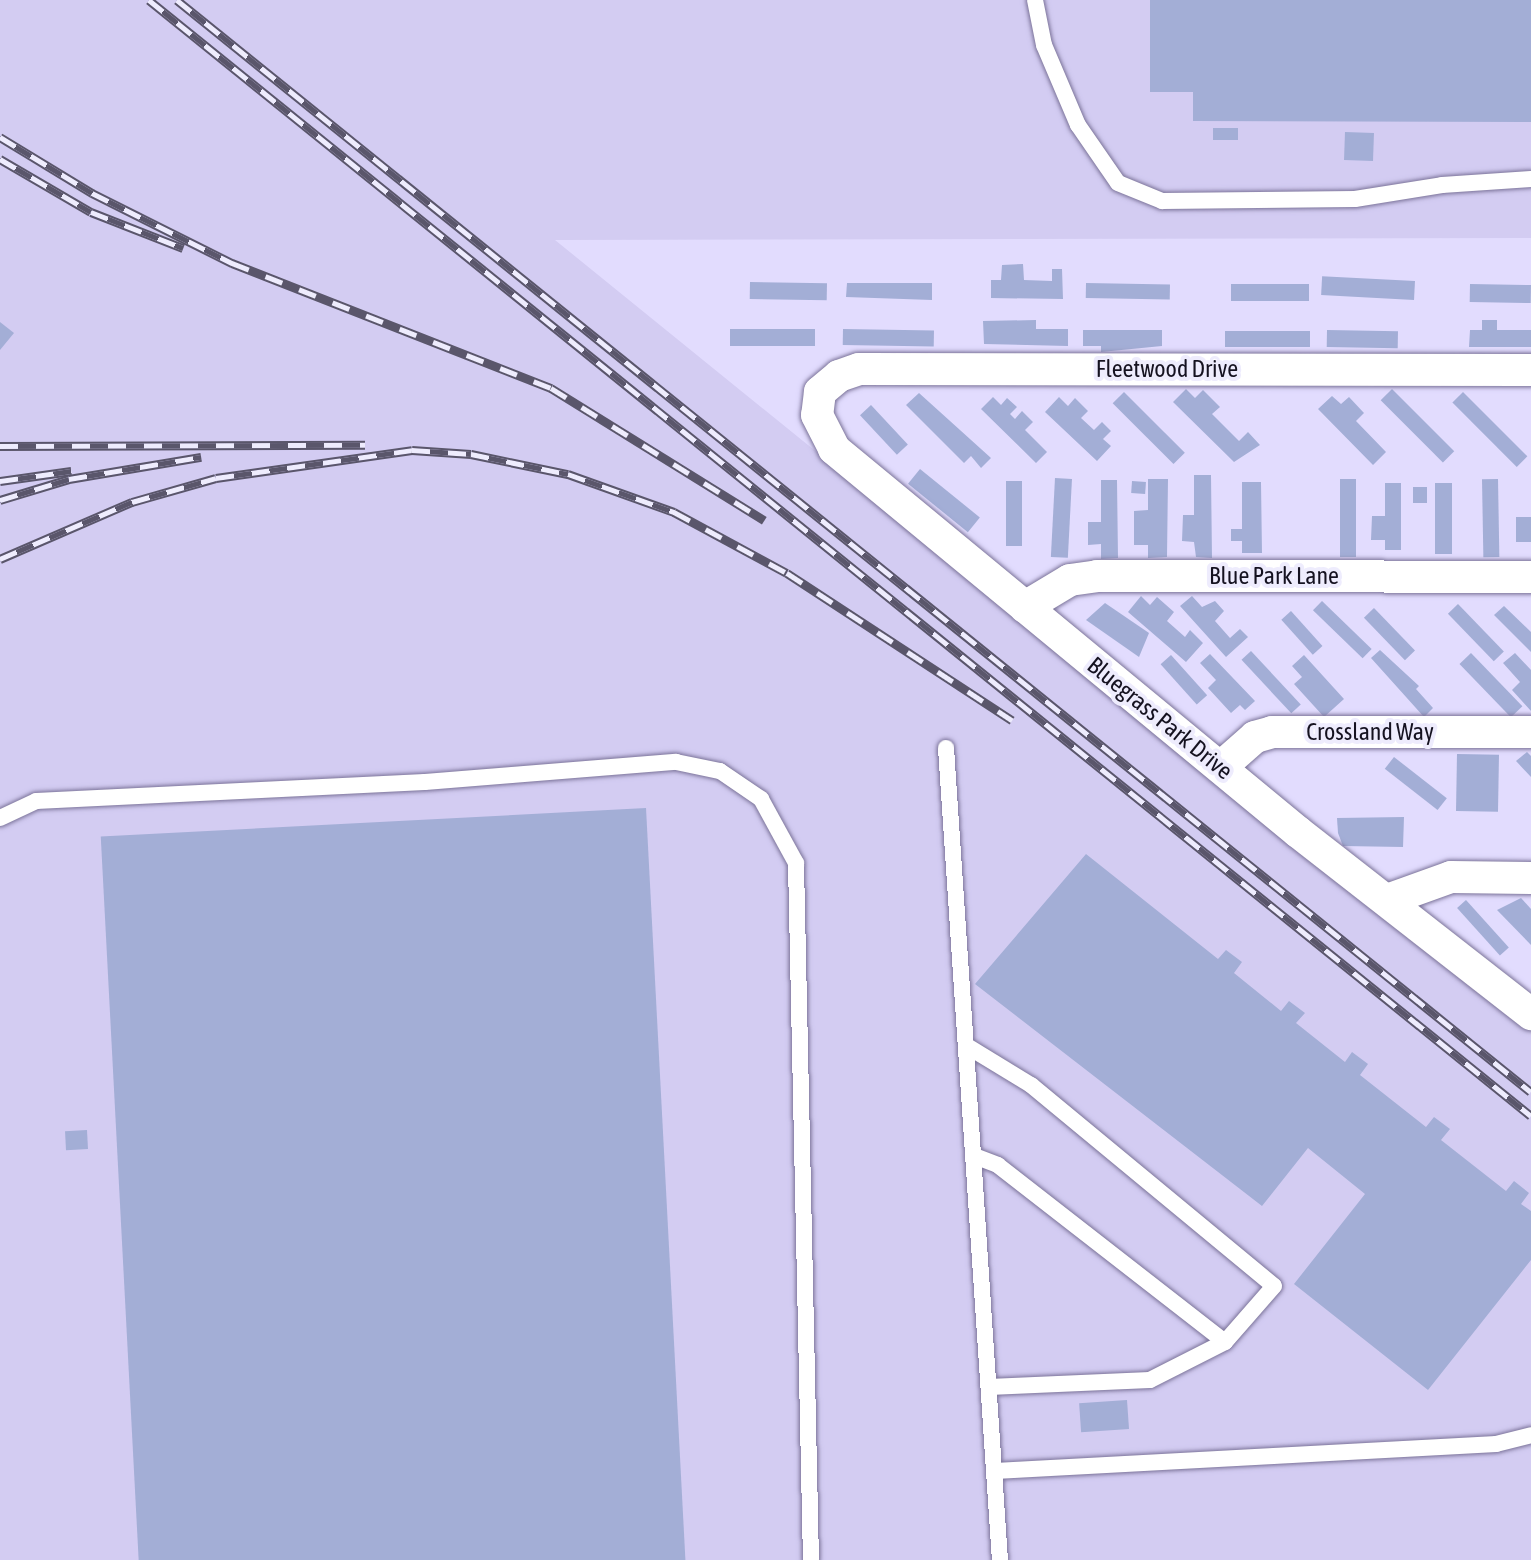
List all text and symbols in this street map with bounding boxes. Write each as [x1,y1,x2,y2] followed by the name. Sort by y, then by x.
[1096,355,1238,383] street label: Fleetwood Drive
[1209,562,1339,590] street label: Blue Park Lane
[1082,651,1238,785] street label: Bluegrass Park Drive
[1306,718,1434,746] street label: Crossland Way

